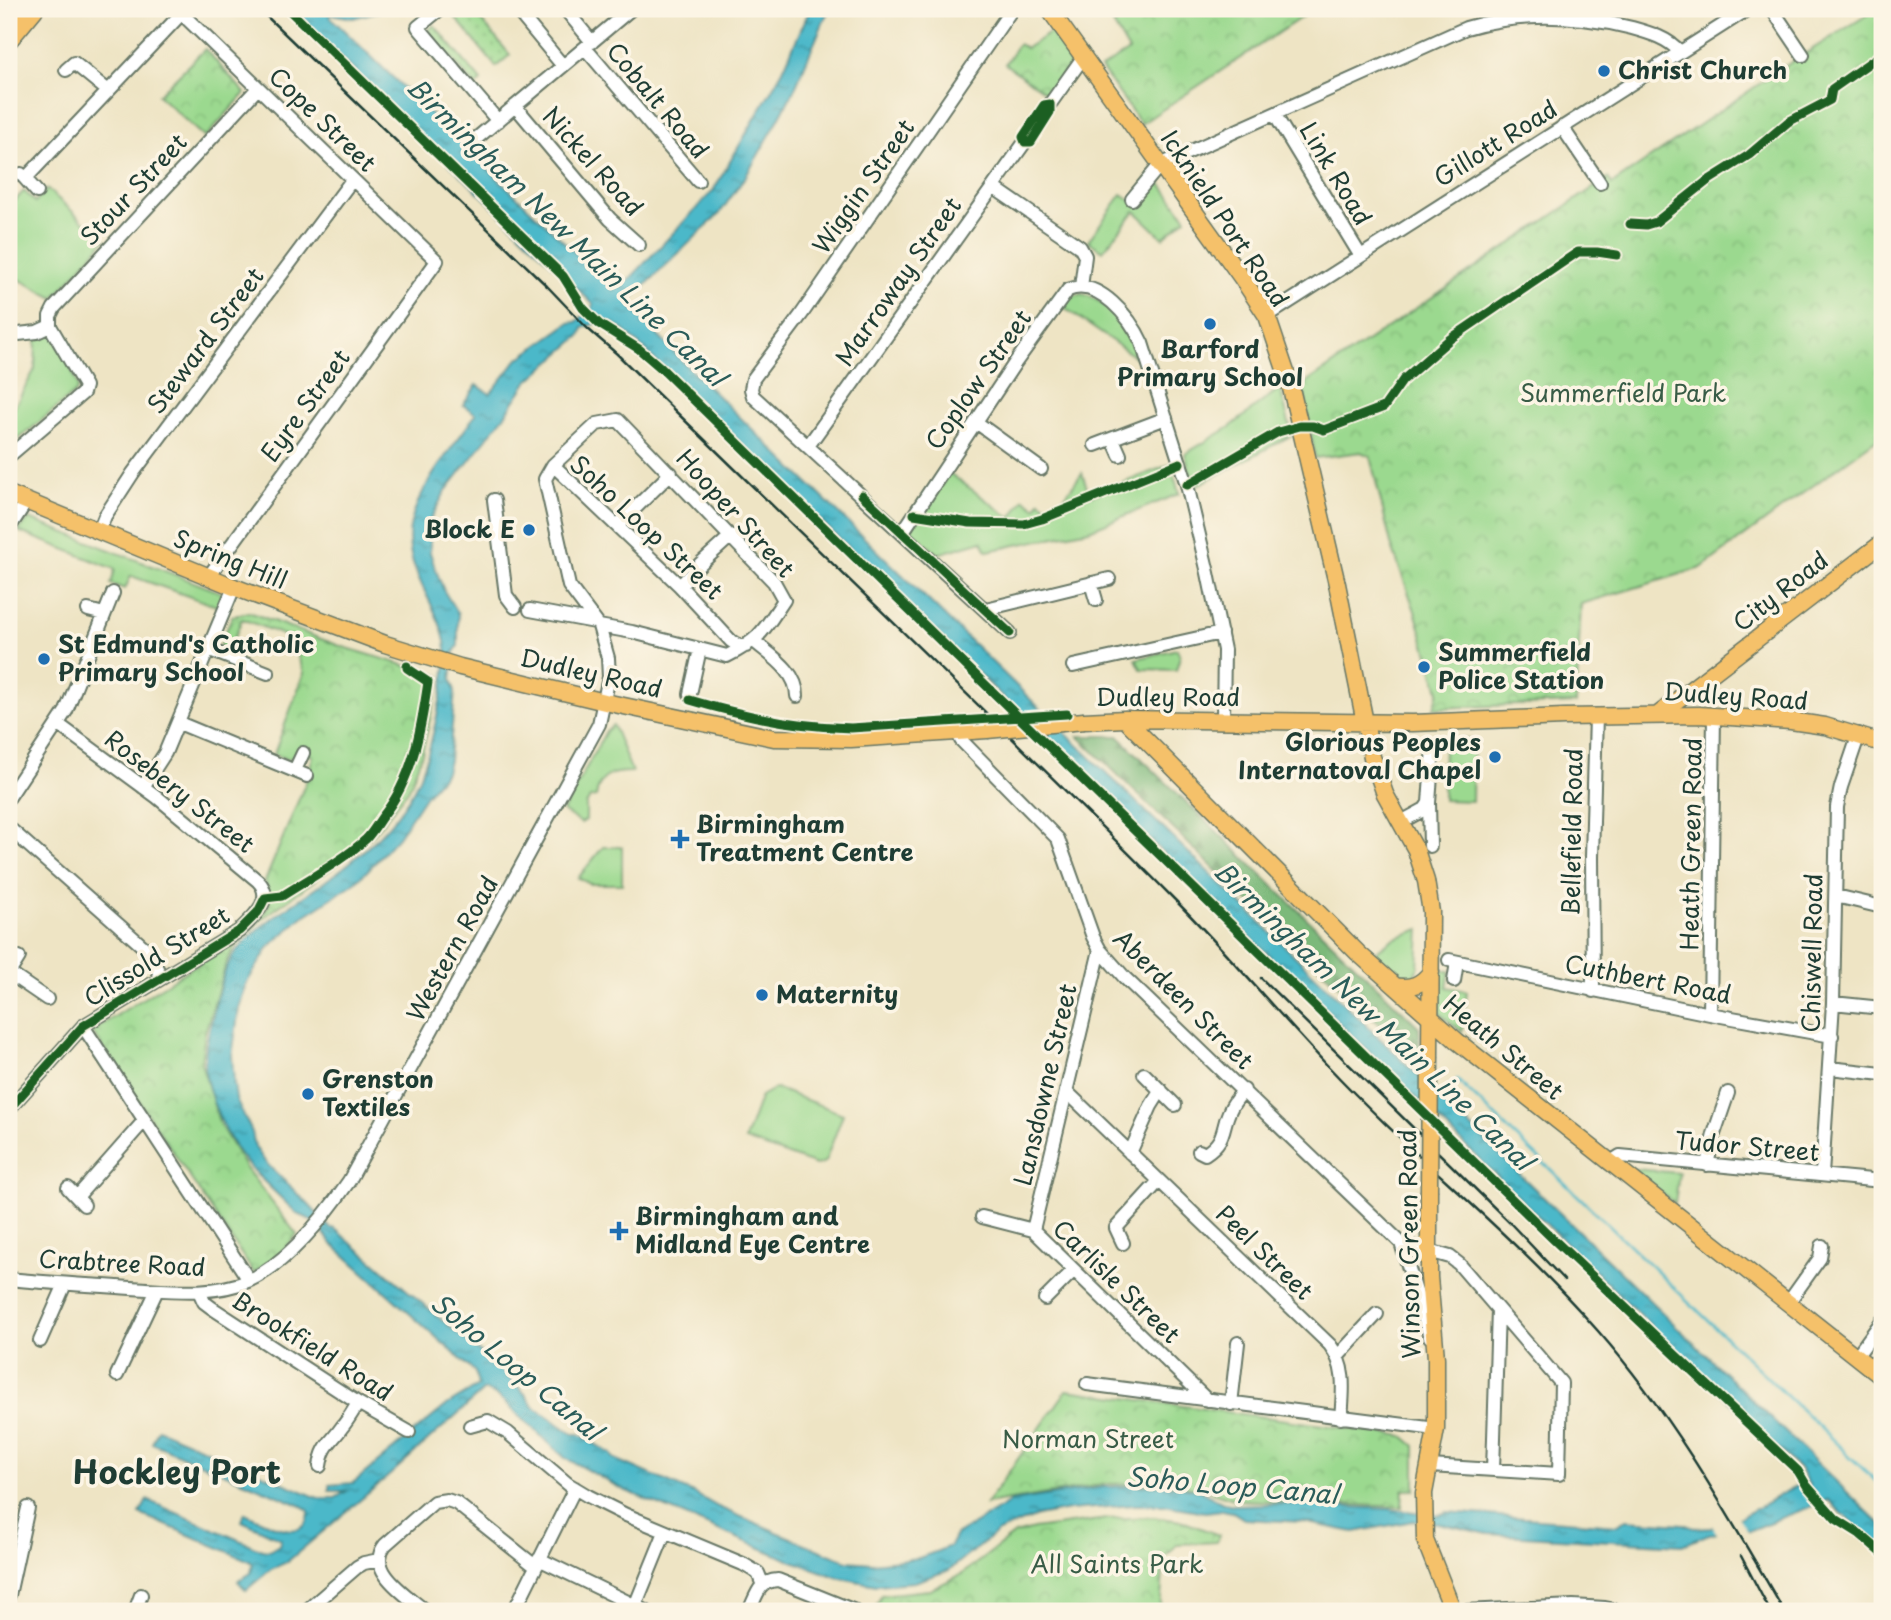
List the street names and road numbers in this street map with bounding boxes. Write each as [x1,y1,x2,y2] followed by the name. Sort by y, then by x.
[599,34,718,166] street label: Cobalt Road
[262,58,385,179] street label: Cope Street
[1426,90,1564,195] street label: Gillott Road
[534,98,653,223] street label: Nickel Road
[802,111,922,261] street label: Wiggin Street
[1292,114,1382,232] street label: Link Road
[1153,122,1298,314] street label: Icknield Port Road
[71,124,194,253] street label: Stour Street
[826,189,969,373] street label: Marroway Street
[137,259,272,421] street label: Steward Street
[916,301,1039,456] street label: Coplow Street
[251,341,358,469] street label: Eyre Street
[669,440,804,585] street label: Hooper Street
[563,446,732,607] street label: Soho Loop Street
[169,519,293,597] street label: Spring Hill
[1724,542,1835,639] street label: City Road
[517,638,666,706] street label: Dudley Road
[1663,672,1810,718] street label: Dudley Road
[1096,678,1240,714] street label: Dudley Road
[97,720,263,861] street label: Rosebery Street
[1670,737,1710,951] street label: Heath Green Road
[1552,748,1590,916] street label: Bellefield Road
[396,869,506,1027] street label: Western Road
[1792,873,1830,1033] street label: Chiswell Road
[76,896,236,1014] street label: Clissold Street
[1106,920,1263,1077] street label: Aberdeen Street
[1562,944,1735,1012] street label: Cuthbert Road
[1003,980,1085,1189] street label: Lansdowne Street
[1436,985,1573,1108] street label: Heath Street
[1673,1121,1821,1169] street label: Tudor Street
[1388,1129,1428,1359] street label: Winson Green Road
[1208,1196,1322,1308] street label: Peel Street
[1046,1210,1189,1351] street label: Carlisle Street
[38,1240,206,1284] street label: Crabtree Road
[226,1281,401,1409] street label: Brookfield Road

